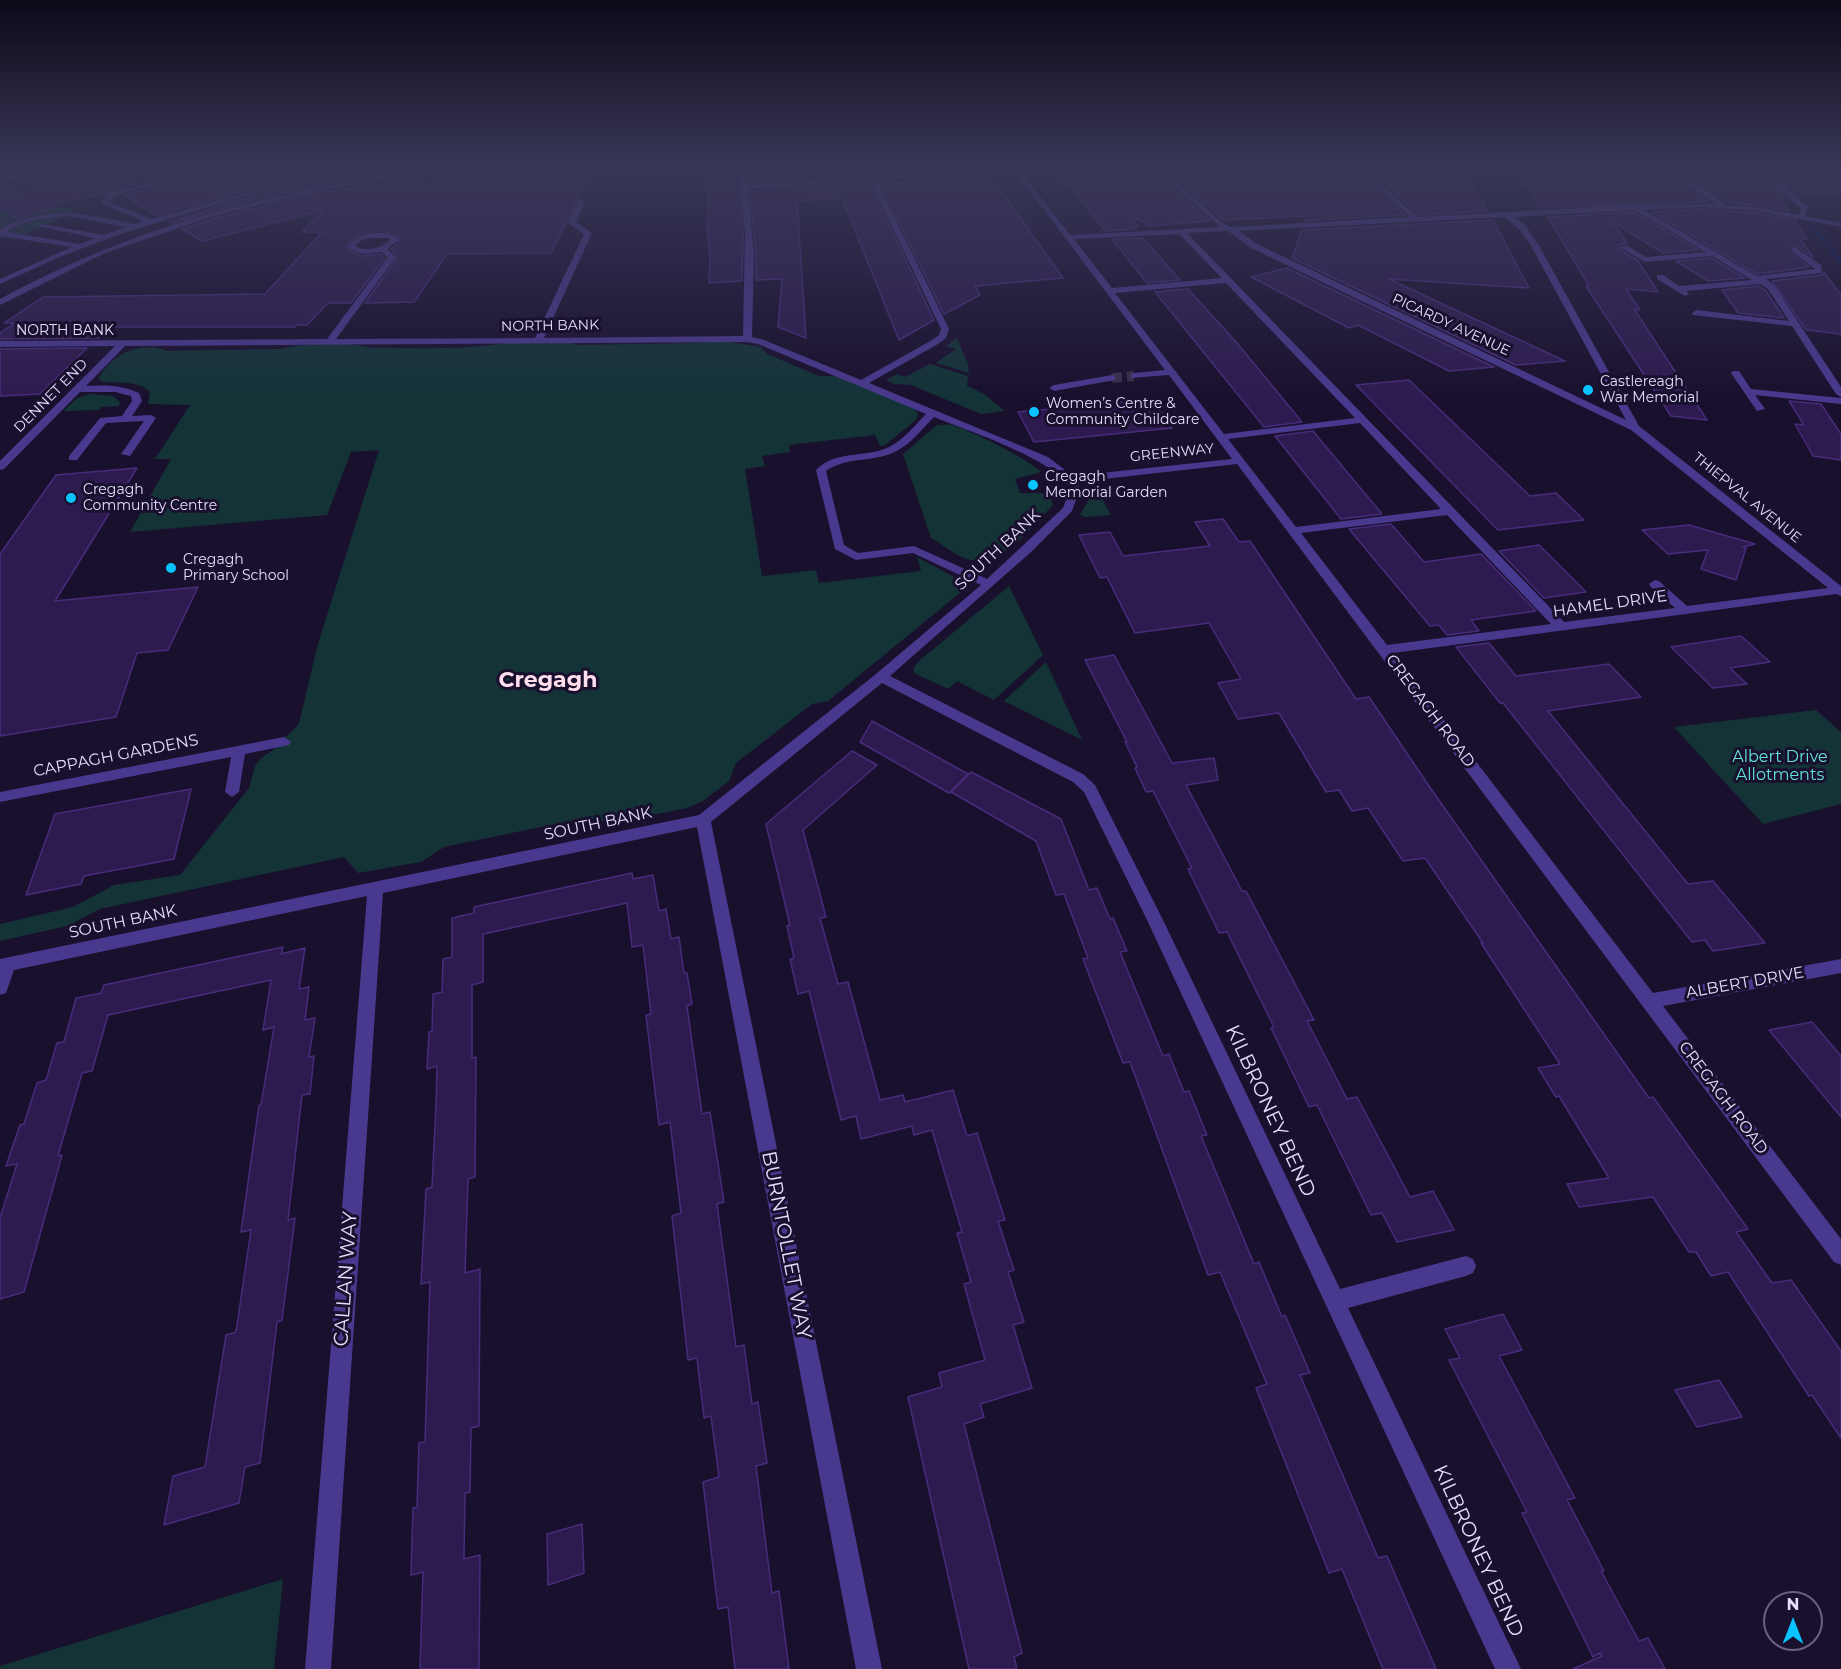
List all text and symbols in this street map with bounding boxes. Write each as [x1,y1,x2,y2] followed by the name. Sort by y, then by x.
[1389,290,1513,360] street label: PICARDY AVENUE
[501,317,599,335] street label: NORTH BANK
[16,323,114,339] street label: NORTH BANK
[11,356,91,436] street label: DENNET END
[1600,374,1699,406] place label: Castlereagh War Memorial
[1581,383,1595,397] marker: Castlereagh War Memorial
[1046,396,1199,428] place label: Women’s Centre & Community Childcare
[1027,405,1041,419] marker: Women’s Centre & Community Childcare
[1129,440,1215,466] street label: GREENWAY
[1690,449,1804,547] street label: THIEPVAL AVENUE
[1045,469,1167,502] place label: Cregagh Memorial Garden
[1026,478,1040,492] marker: Cregagh Memorial Garden
[83,482,217,514] place label: Cregagh Community Centre
[64,491,78,505] marker: Cregagh Community Centre
[951,505,1045,595] street label: SOUTH BANK
[183,552,289,584] place label: Cregagh Primary School
[164,561,178,575] marker: Cregagh Primary School
[1552,586,1668,622] street label: HAMEL DRIVE
[1381,651,1479,771] street label: CREGAGH ROAD
[499,668,597,694] district label: Cregagh
[32,731,200,781] street label: CAPPAGH GARDENS
[1732,747,1828,785] park label: Albert Drive Allotments
[542,803,654,845] street label: SOUTH BANK
[67,901,179,943] street label: SOUTH BANK
[1685,963,1805,1003] street label: ALBERT DRIVE
[1220,1021,1320,1201] street label: KILBRONEY BEND
[1674,1038,1772,1158] street label: CREGAGH ROAD
[756,1149,816,1341] street label: BURNTOLLET WAY
[329,1211,363,1347] street label: CALLAN WAY
[1428,1461,1528,1641] street label: KILBRONEY BEND
[1763,1591,1823,1651] north arrow
[1787,1595,1799,1614] text: N

